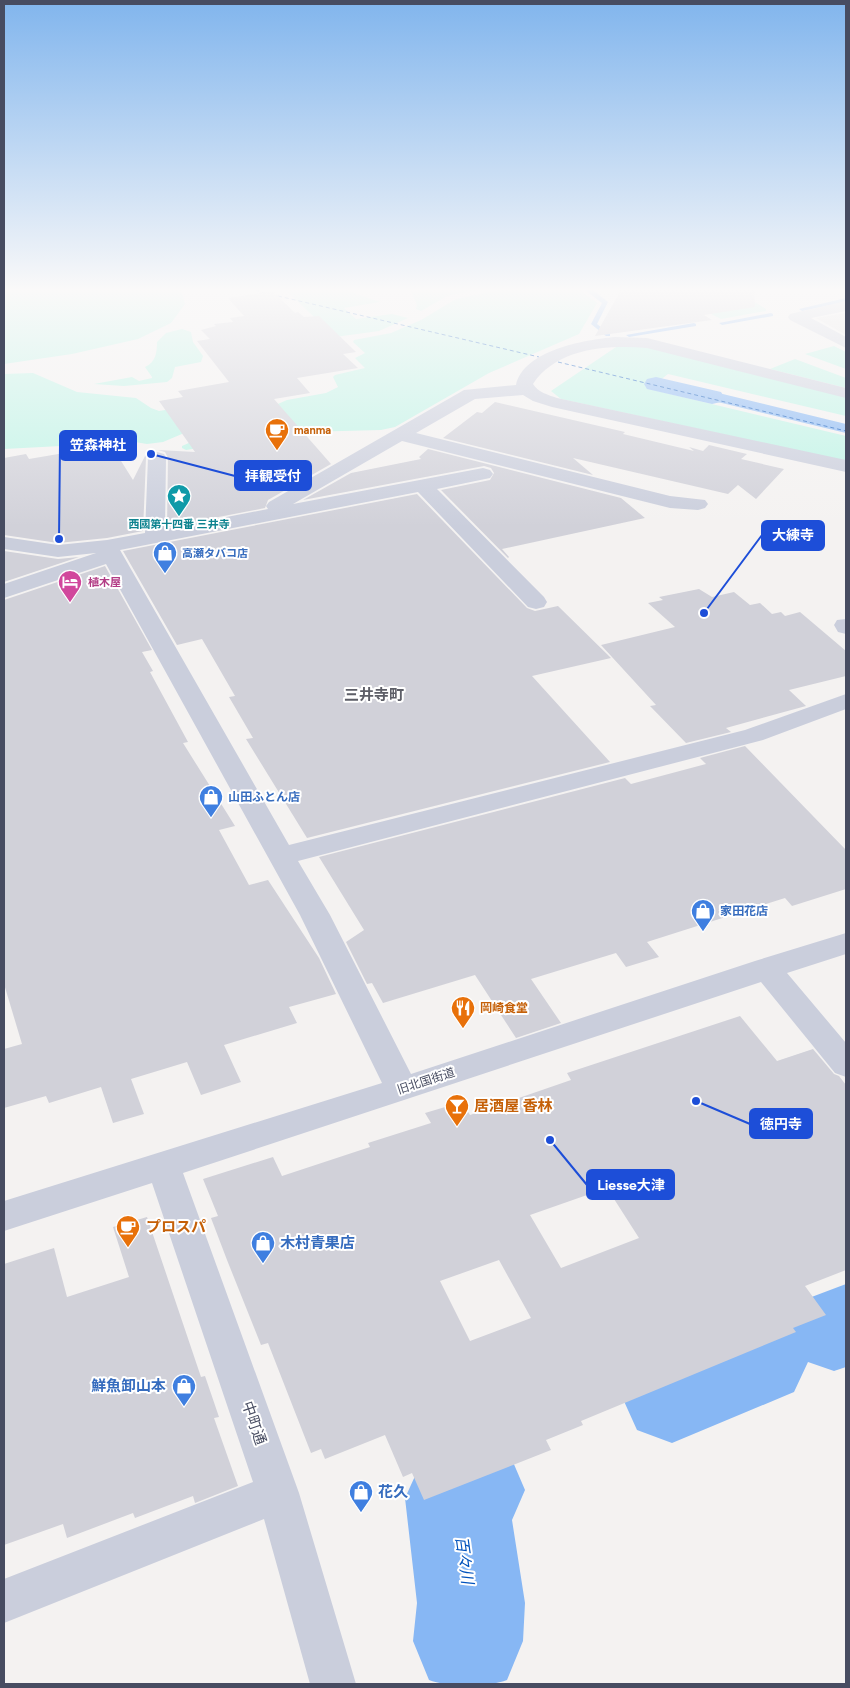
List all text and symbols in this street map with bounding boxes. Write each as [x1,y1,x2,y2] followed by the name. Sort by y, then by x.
[264,417,290,451] cafe icon: manma
[294,424,331,437] place label: manma
[60,431,136,460] callout: 笠森神社
[70,437,126,454] text: 笠森神社
[235,461,311,490] callout: 拝観受付
[245,468,301,485] text: 拝観受付
[166,483,192,517] place icon: 西國第十四番 三井寺
[128,518,230,531] place label: 西國第十四番 三井寺
[762,521,824,550] callout: 大練寺
[772,527,814,544] text: 大練寺
[152,540,178,574] shop icon: 高瀬タバコ店
[182,547,248,560] place label: 高瀬タバコ店
[57,569,83,603] hotel icon: 植木屋
[88,576,121,589] place label: 植木屋
[344,686,404,704] district label: 三井寺町
[198,784,224,818] shop icon: 山田ふとん店
[228,790,300,804] place label: 山田ふとん店
[690,898,716,932] shop icon: 家田花店
[720,904,768,918] place label: 家田花店
[450,995,476,1029] restaurant icon: 岡崎食堂
[480,1001,528,1015] place label: 岡崎食堂
[395,1065,457,1097] street label: 旧北国街道
[444,1093,470,1127] bar icon: 居酒屋 香林
[474,1097,553,1115] place label: 居酒屋 香林
[750,1109,812,1138] callout: 徳円寺
[760,1116,802,1133] text: 徳円寺
[587,1170,674,1199] callout: Liesse大津
[597,1177,665,1194] text: Liesse大津
[115,1214,141,1248] cafe icon: プロスパ
[146,1218,206,1236] place label: プロスパ
[250,1230,276,1264] shop icon: 木村青果店
[280,1234,355,1252] place label: 木村青果店
[171,1373,197,1407] shop icon: 鮮魚卸山本
[91,1377,166,1395] place label: 鮮魚卸山本
[238,1399,270,1447] street label: 中町通
[348,1479,374,1513] shop icon: 花久
[378,1483,408,1501] place label: 花久
[452,1535,478,1587] water label: 百々川

